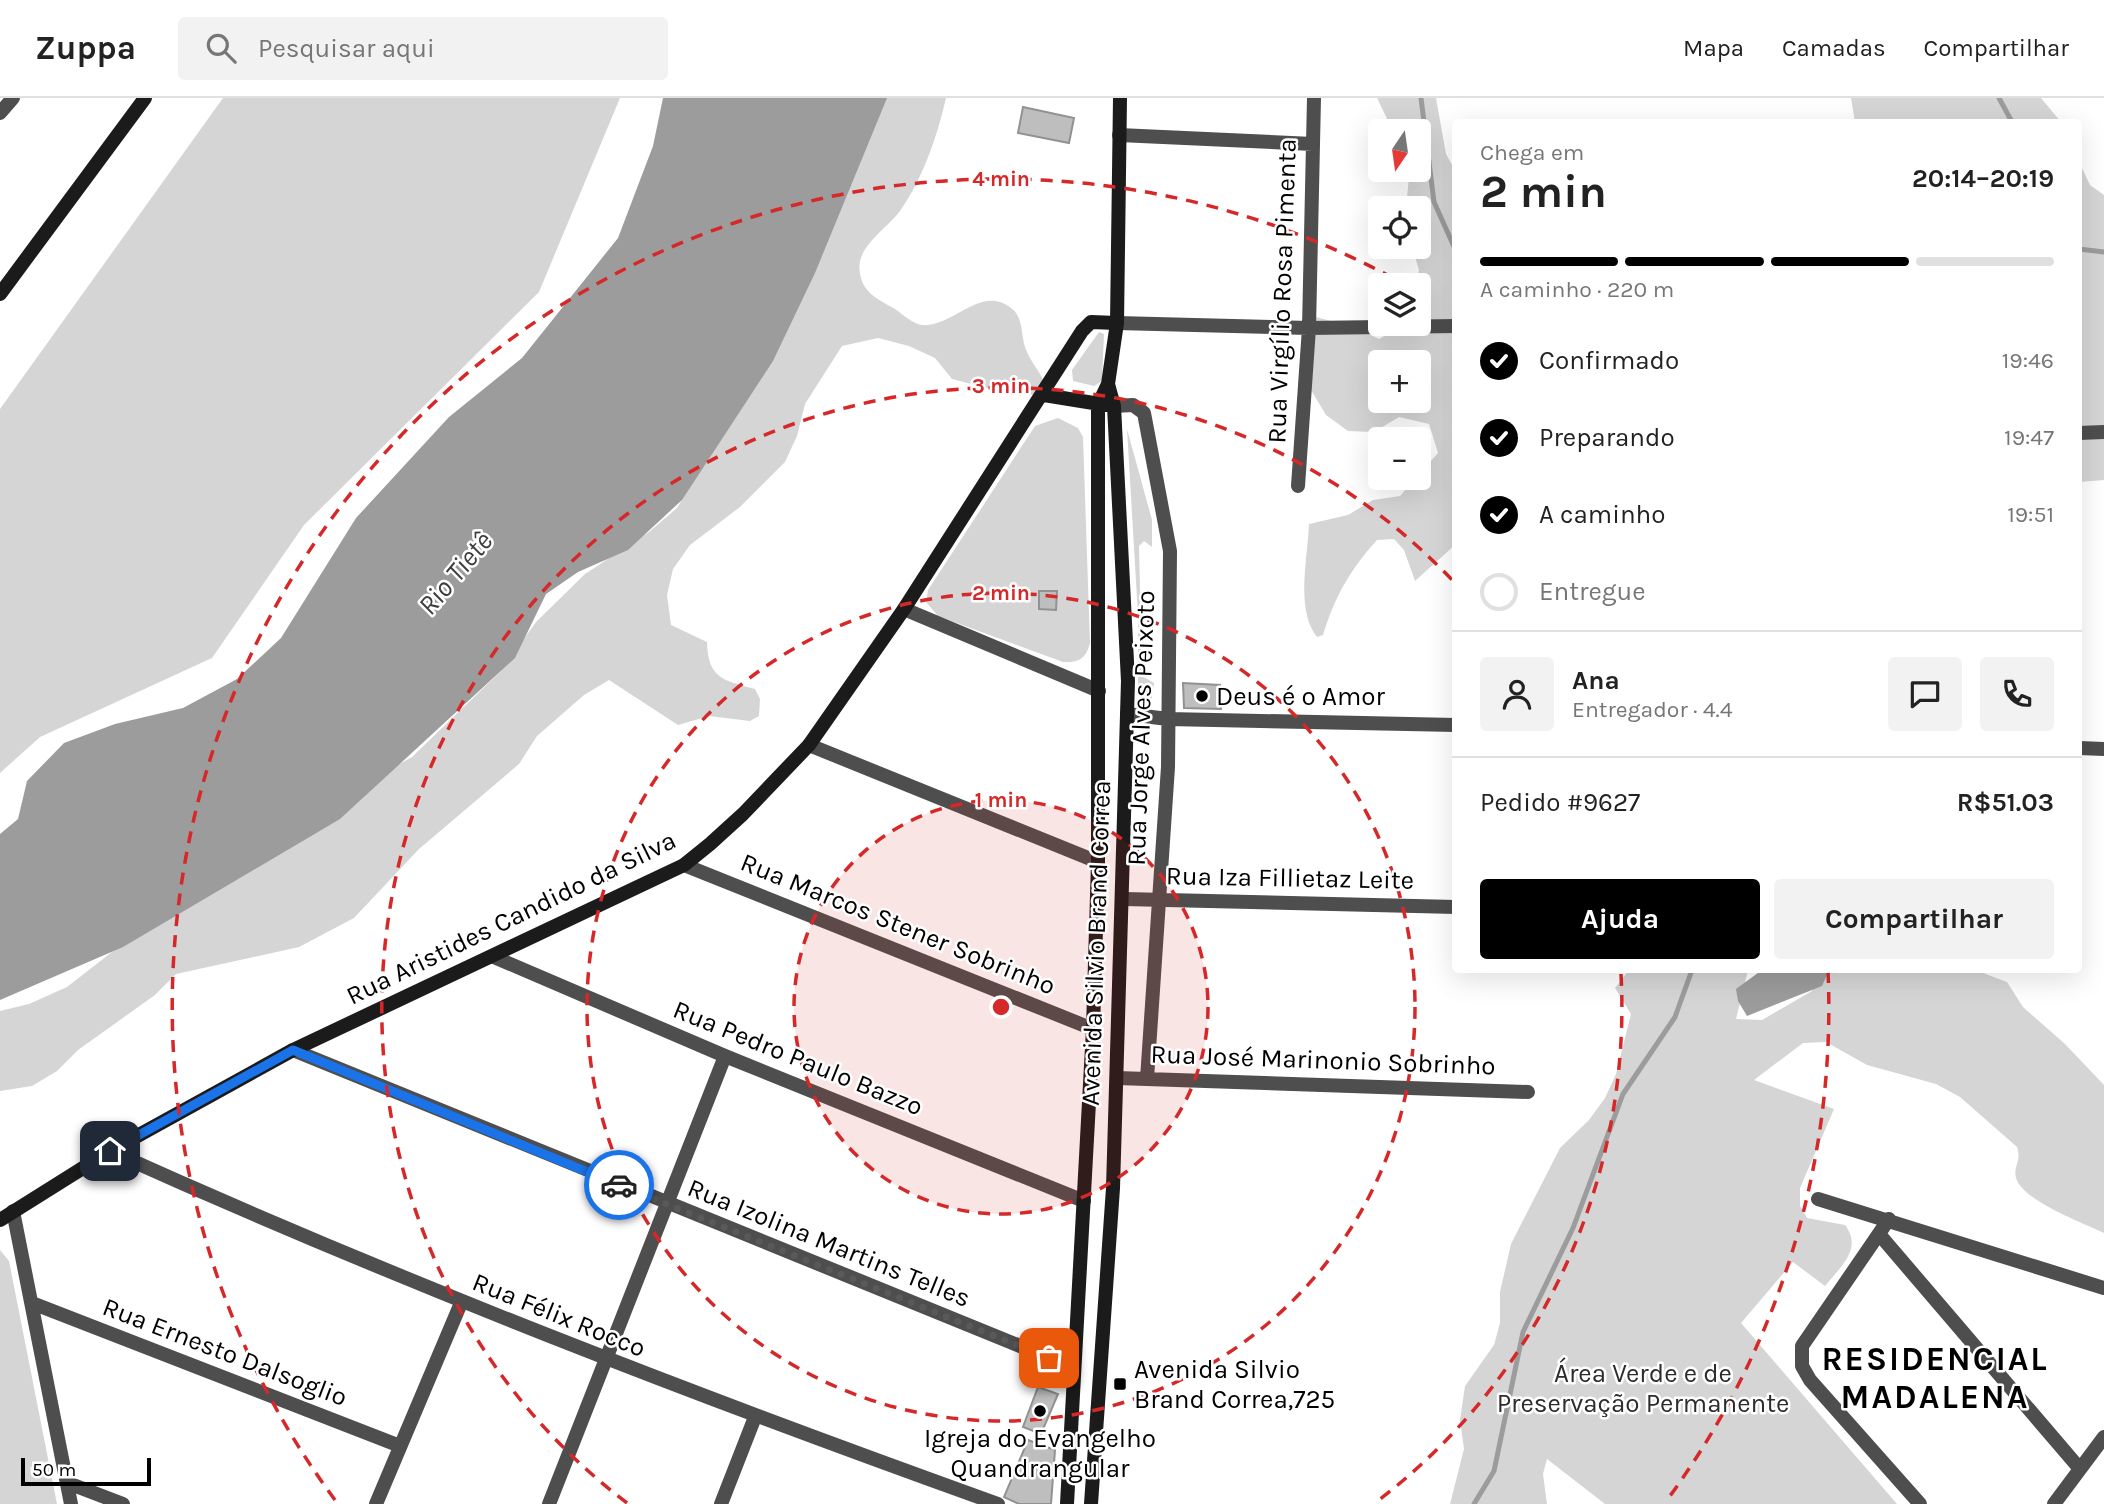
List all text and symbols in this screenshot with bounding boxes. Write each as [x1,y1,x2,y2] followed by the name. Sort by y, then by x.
[178,17,668,80] search box
[35,29,136,67] text: Zuppa
[202,29,240,67] icon: search
[258,33,435,64] text: Pesquisar aqui
[1683,34,1744,62] text: Mapa
[1782,34,1886,62] text: Camadas
[1924,34,2069,62] text: Compartilhar
[1368,119,1432,182] north arrow
[1368,119,1431,490] map controls
[1261,138,1303,444] street label: Rua Virgílio Rosa Pimenta
[1480,139,1584,166] text: Chega em
[1912,163,2054,194] text: 20:14–20:19
[1480,165,1607,219] text: 2 min
[972,167,1030,191] text: 4 min
[1368,196,1431,259] button: locate
[1368,273,1431,336] button: layers
[1480,276,1674,303] text: A caminho · 220 m
[1480,342,1518,380] icon: check
[1539,345,1679,376] text: Confirmado
[2002,347,2054,374] text: 19:46
[1368,350,1431,413] button: +
[972,374,1030,398] text: 3 min
[1480,419,1518,457] icon: check
[1539,422,1675,453] text: Preparando
[2004,424,2054,451] text: 19:47
[1368,427,1431,490] button: −
[1480,496,1518,534] icon: check
[1539,499,1666,530] text: A caminho
[2007,501,2054,528] text: 19:51
[411,525,499,621] water label: Rio Tietê
[1539,576,1646,607] text: Entregue
[972,581,1030,605] text: 2 min
[1121,590,1161,866] street label: Rua Jorge Alves Peixoto
[1480,657,1554,731] button: person
[1888,657,1962,731] button: chat
[1980,657,2054,731] button: phone
[1572,665,1620,696] text: Ana
[1216,681,1385,712] place label: Deus é o Amor
[1194,688,1210,704] marker: Deus é o Amor
[1572,696,1733,723] text: Entregador · 4.4
[1075,780,1117,1106] street label: Avenida Silvio Brand Correa
[1480,787,1640,818] text: Pedido #9627
[1957,787,2054,818] text: R$51.03
[975,788,1027,812] text: 1 min
[341,825,681,1011] street label: Rua Aristides Candido da Silva
[736,847,1060,1001] street label: Rua Marcos Stener Sobrinho
[1166,860,1414,896] street label: Rua Iza Fillietaz Leite
[1480,879,1760,959] button: Ajuda
[1774,879,2054,959] button: Compartilhar
[669,994,927,1122] street label: Rua Pedro Paulo Bazzo
[989,995,1013,1019] centre of rings
[1150,1038,1496,1082] street label: Rua José Marinonio Sobrinho
[80,1121,140,1181] pin
[91,1132,129,1170] icon: home
[584,1150,654,1220] courier
[600,1166,638,1204] icon: car
[683,1172,975,1314] street label: Rua Izolina Martins Telles
[468,1266,650,1364] street label: Rua Félix Rocco
[98,1291,352,1413] street label: Rua Ernesto Dalsoglio
[1019,1328,1079,1388] pin
[1030,1339,1068,1377] icon: bag
[1821,1340,2049,1416] district label: RESIDENCIAL MADALENA
[1134,1354,1335,1415] place label: Avenida Silvio Brand Correa,725
[1497,1357,1789,1419] park label: Área Verde e de Preservação Permanente
[1112,1376,1128,1392] marker: Avenida Silvio Brand Correa,725
[1032,1403,1048,1419] marker: Igreja do Evangelho Quandrangular
[924,1423,1156,1484] place label: Igreja do Evangelho Quandrangular
[21,1455,150,1487] scale bar
[32,1459,76,1481] text: 50 m

